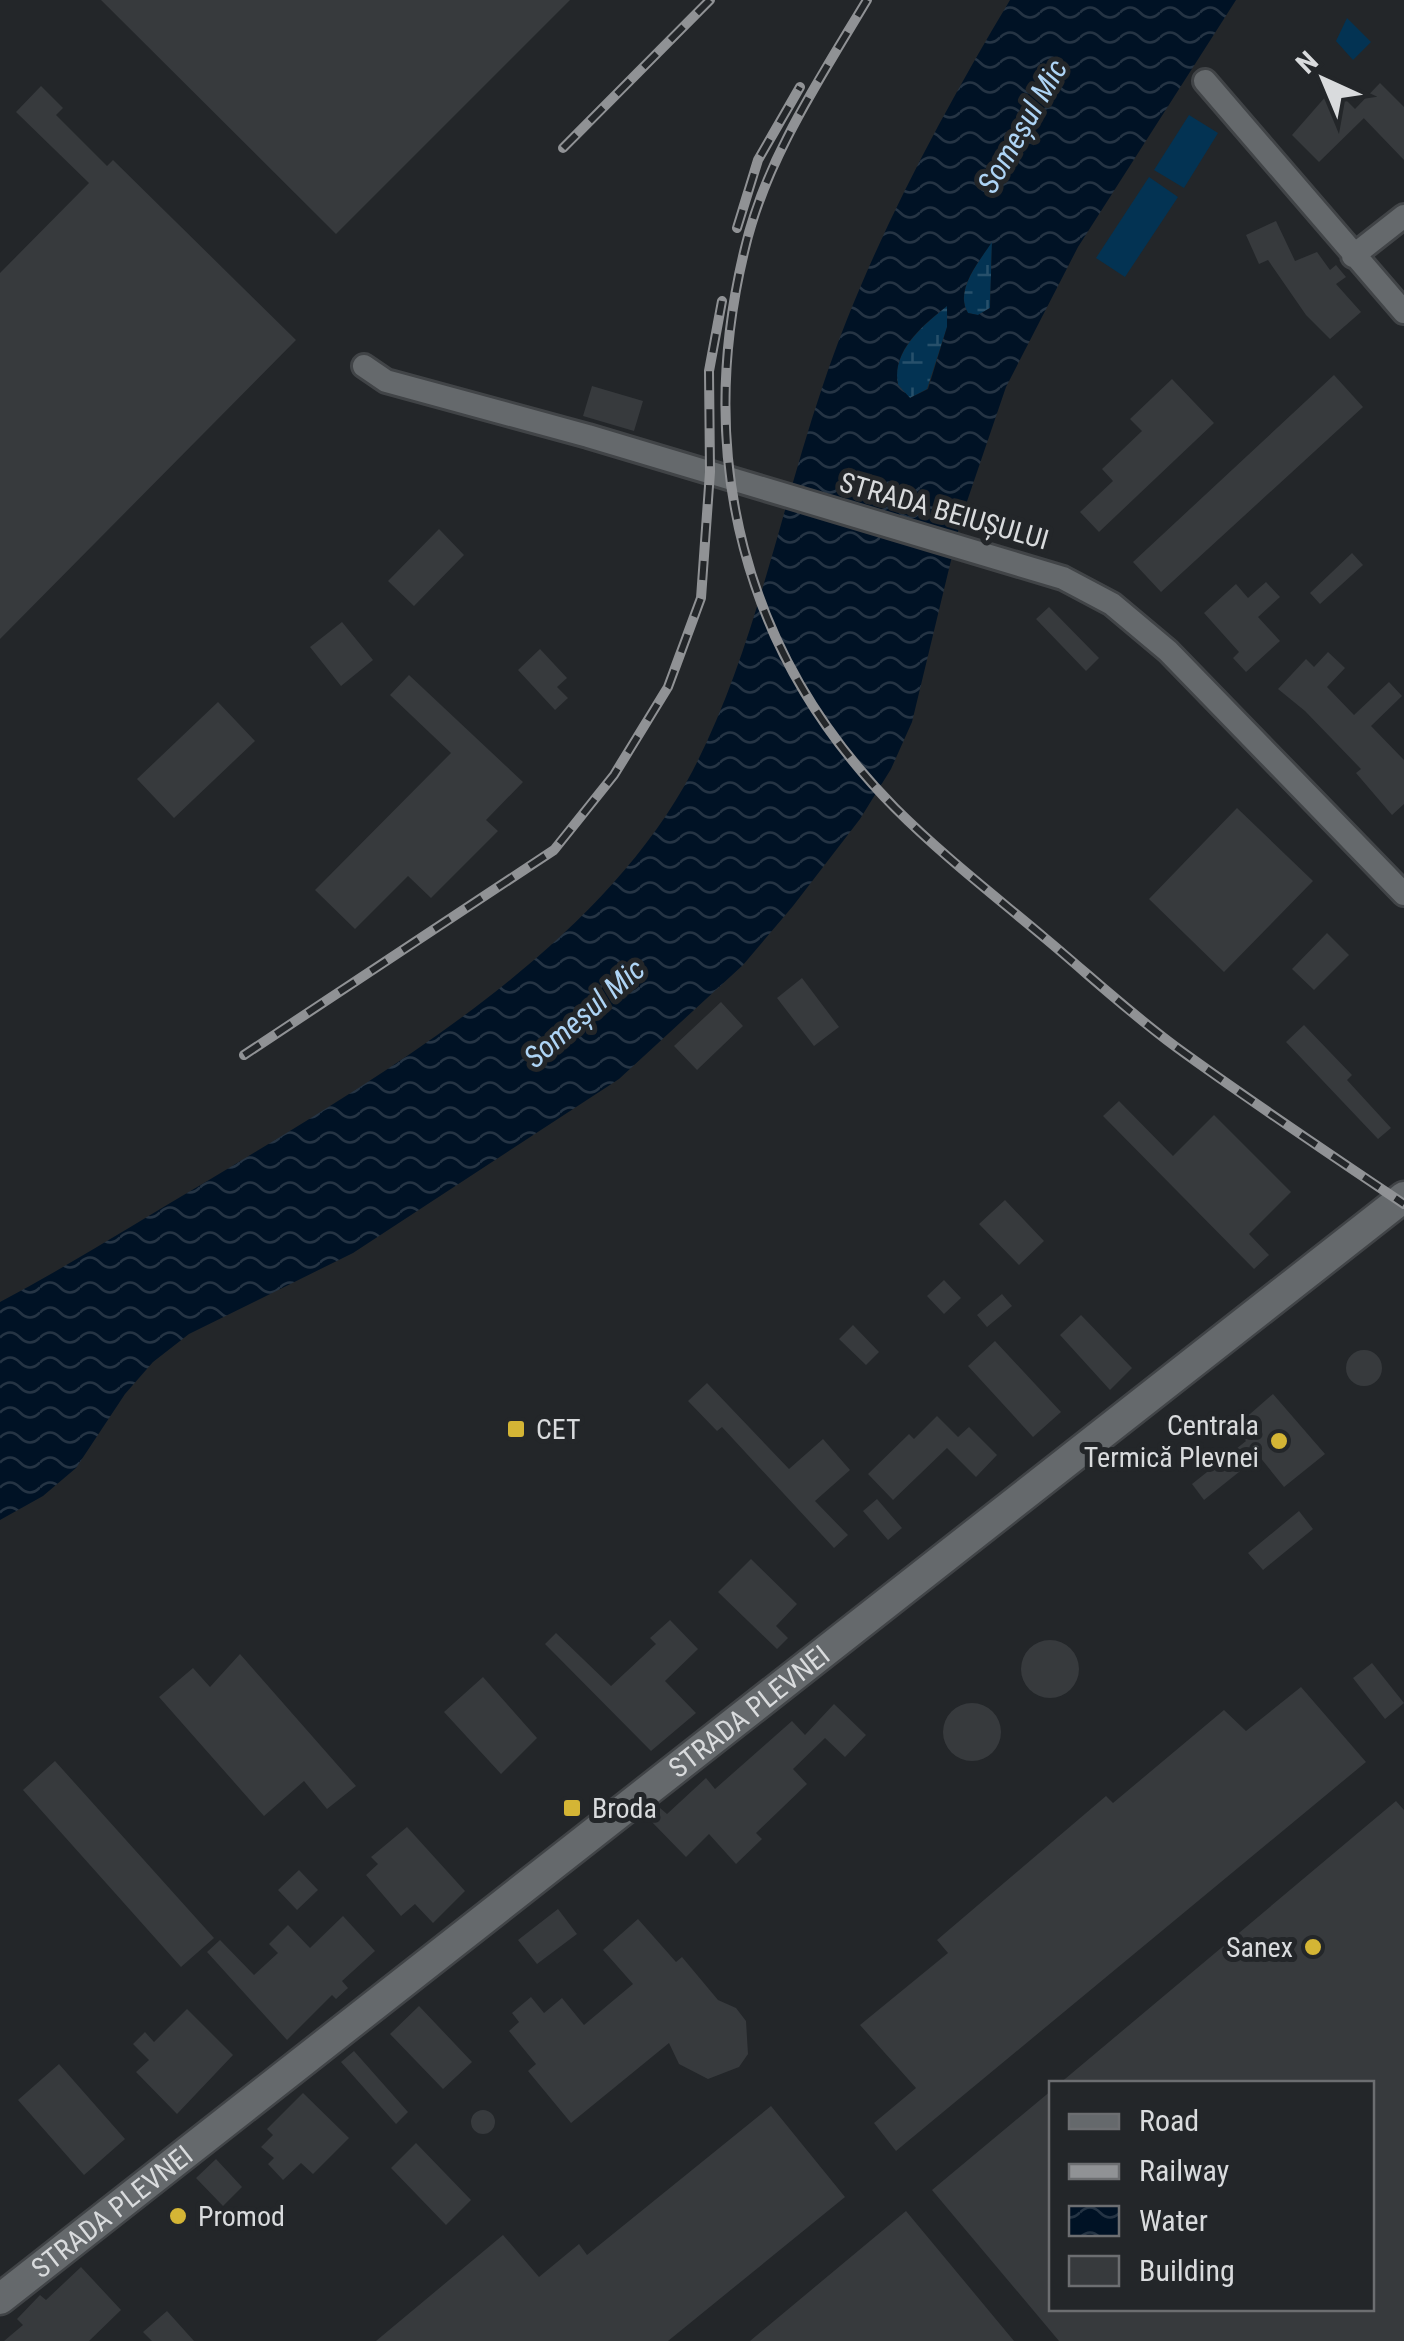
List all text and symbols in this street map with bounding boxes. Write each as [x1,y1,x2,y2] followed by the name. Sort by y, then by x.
[1274,30,1374,130] north arrow
[1289,45,1325,80] text: N
[970,53,1075,199] water label: Someșul Mic
[836,465,1052,557] street label: STRADA BEIUȘULUI
[517,951,652,1076] water label: Someșul Mic
[1084,1409,1259,1474] place label: Centrala Termică Plevnei
[536,1413,581,1446] place label: CET
[505,1418,527,1440] marker: CET
[1268,1430,1290,1452] marker: Centrala Termică Plevnei
[662,1638,836,1784] street label: STRADA PLEVNEI
[592,1792,657,1825] place label: Broda
[561,1797,583,1819] marker: Broda
[1226,1931,1293,1964] place label: Sanex
[1302,1936,1324,1958] marker: Sanex
[1049,2081,1374,2311] legend
[1139,2103,1199,2138] text: Road
[25,2138,199,2285] street label: STRADA PLEVNEI
[1139,2153,1229,2188] text: Railway
[198,2200,285,2233] place label: Promod
[1139,2203,1208,2238] text: Water
[167,2205,189,2227] marker: Promod
[1139,2253,1235,2288] text: Building

